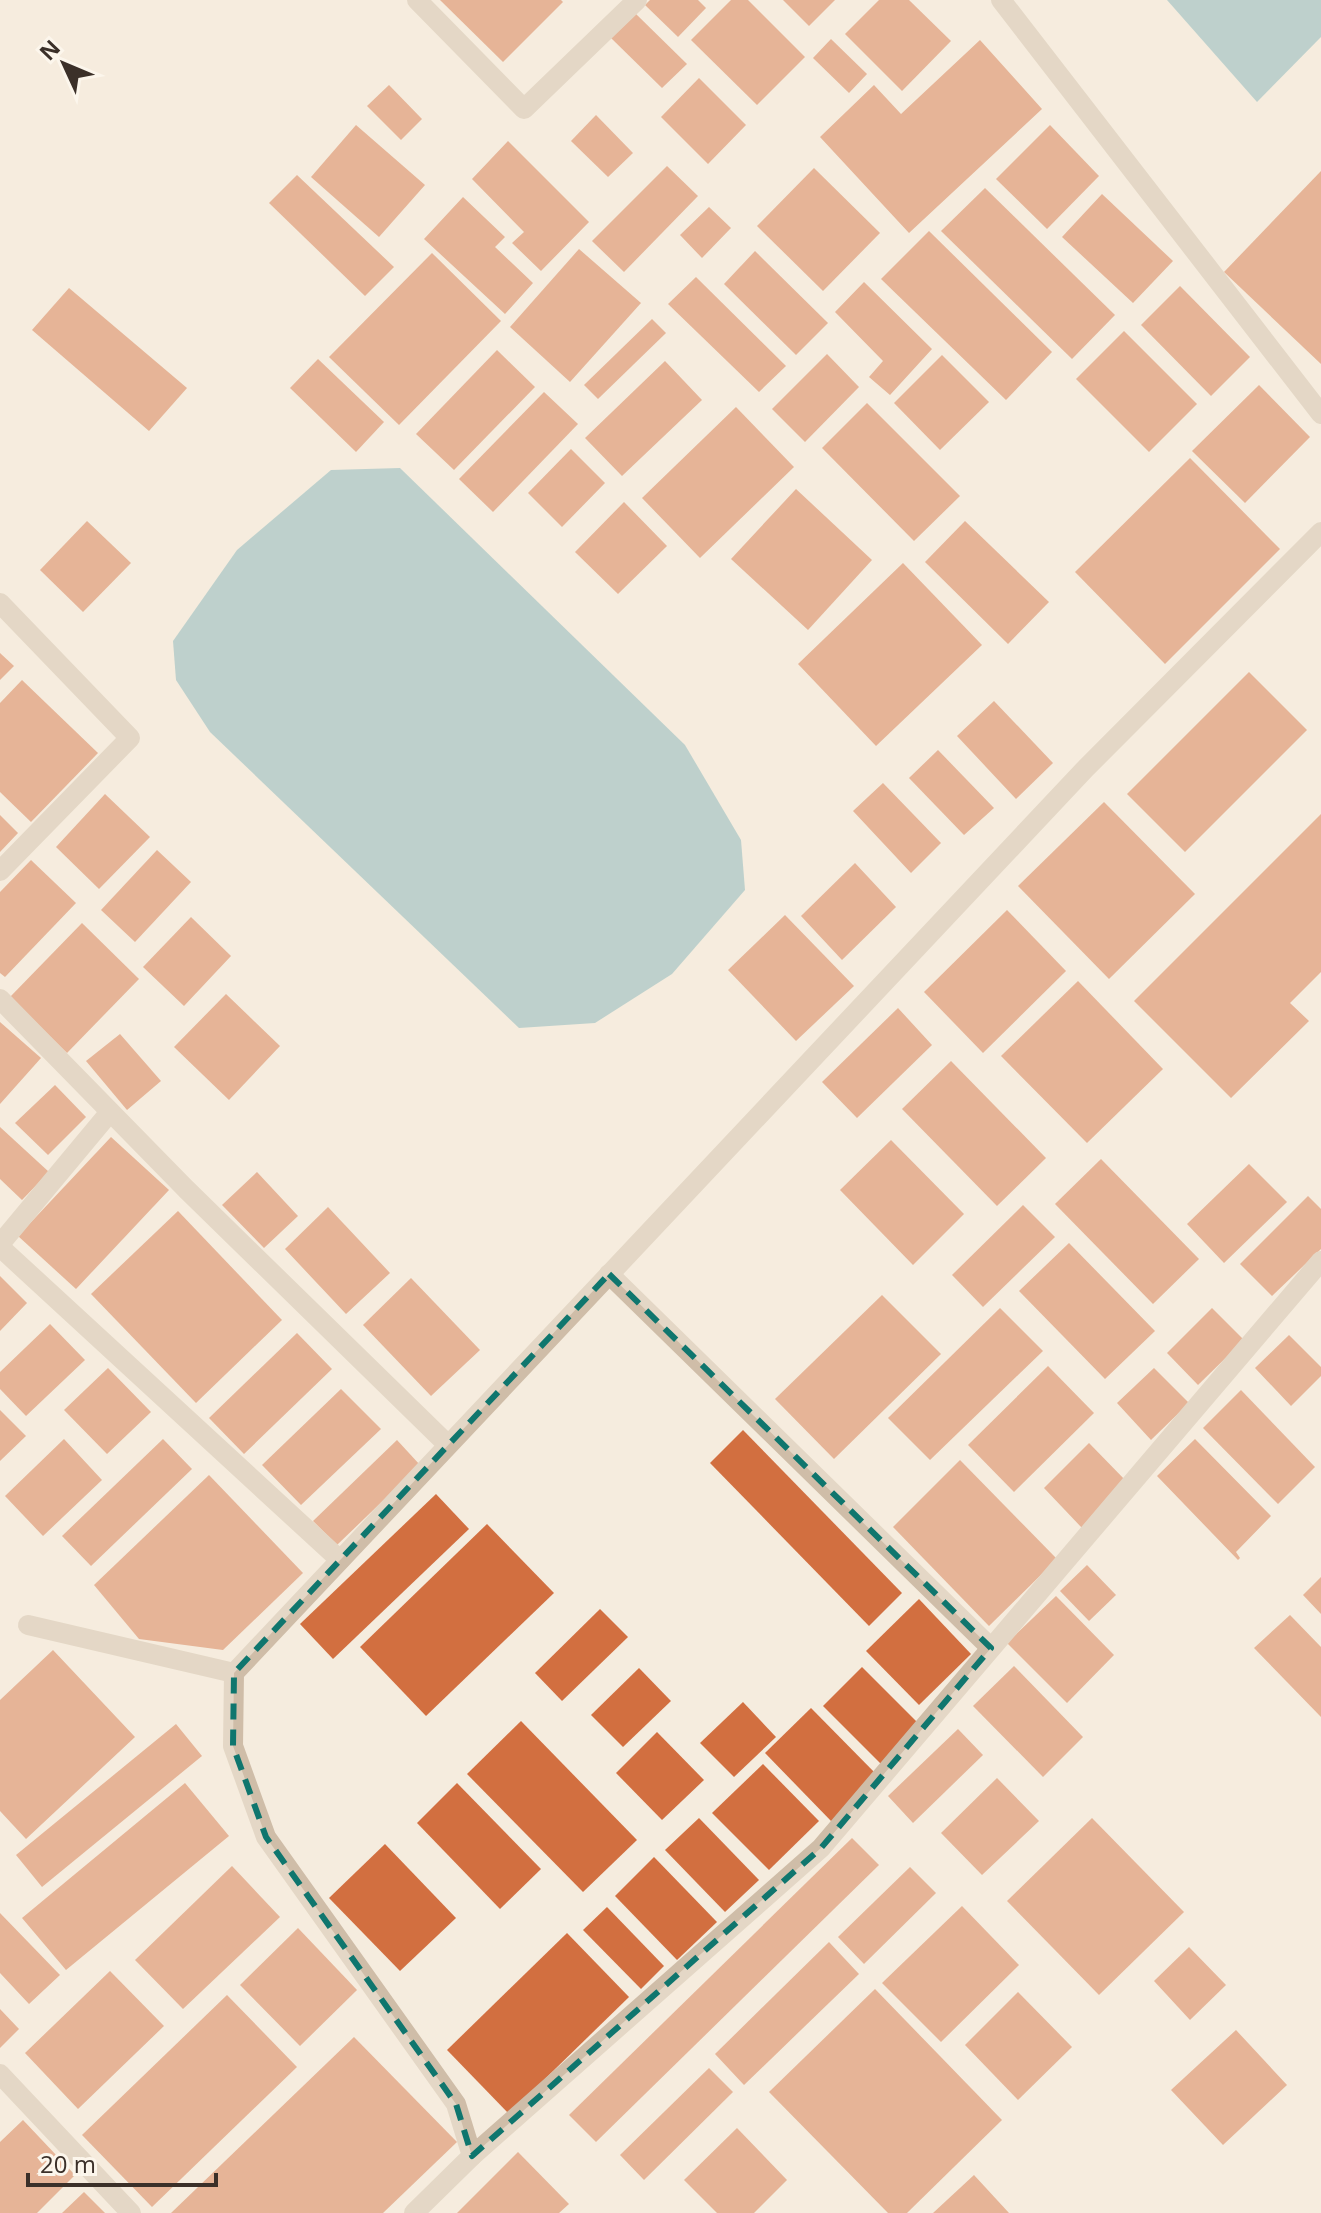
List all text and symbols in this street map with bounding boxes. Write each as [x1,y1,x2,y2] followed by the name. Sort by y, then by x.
[24,24,104,104] north arrow
[32,33,66,66] text: N
[28,2137,216,2187] scale bar
[40,2147,96,2180] text: 20 m

